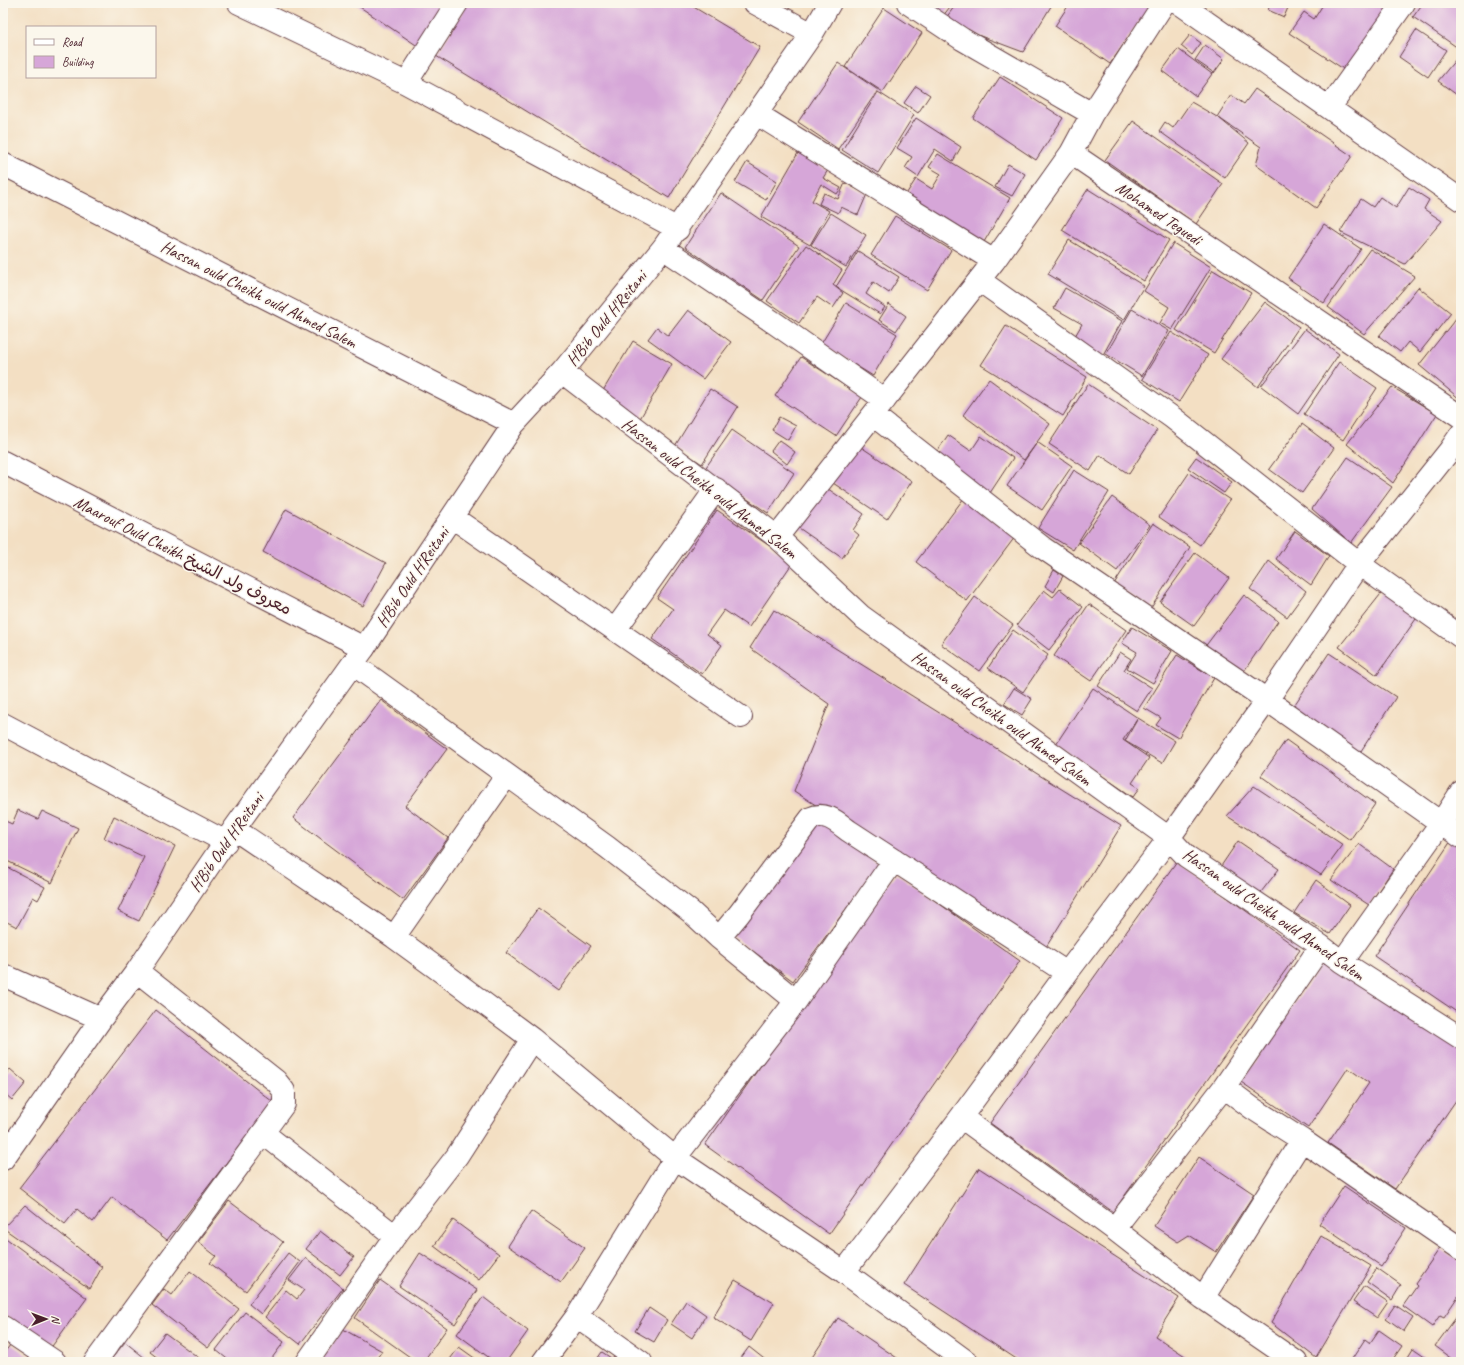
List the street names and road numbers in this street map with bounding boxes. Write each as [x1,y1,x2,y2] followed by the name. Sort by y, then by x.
[1112,177,1207,251] street label: Mohamed Teguedi
[157,236,361,353] street label: Hassan ould Cheikh ould Ahmed Salem
[562,265,652,370] street label: H'Bib Ould H'Reitani
[618,413,802,564] street label: Hassan ould Cheikh ould Ahmed Salem
[70,491,295,621] street label: Maarouf Ould Cheikh معروف ولد الشيخ
[371,522,455,631] street label: H'Bib Ould H'Reitani
[908,646,1096,791] street label: Hassan ould Cheikh ould Ahmed Salem
[184,787,269,896] street label: H'Bib Ould H'Reitani
[1179,844,1369,985] street label: Hassan ould Cheikh ould Ahmed Salem

